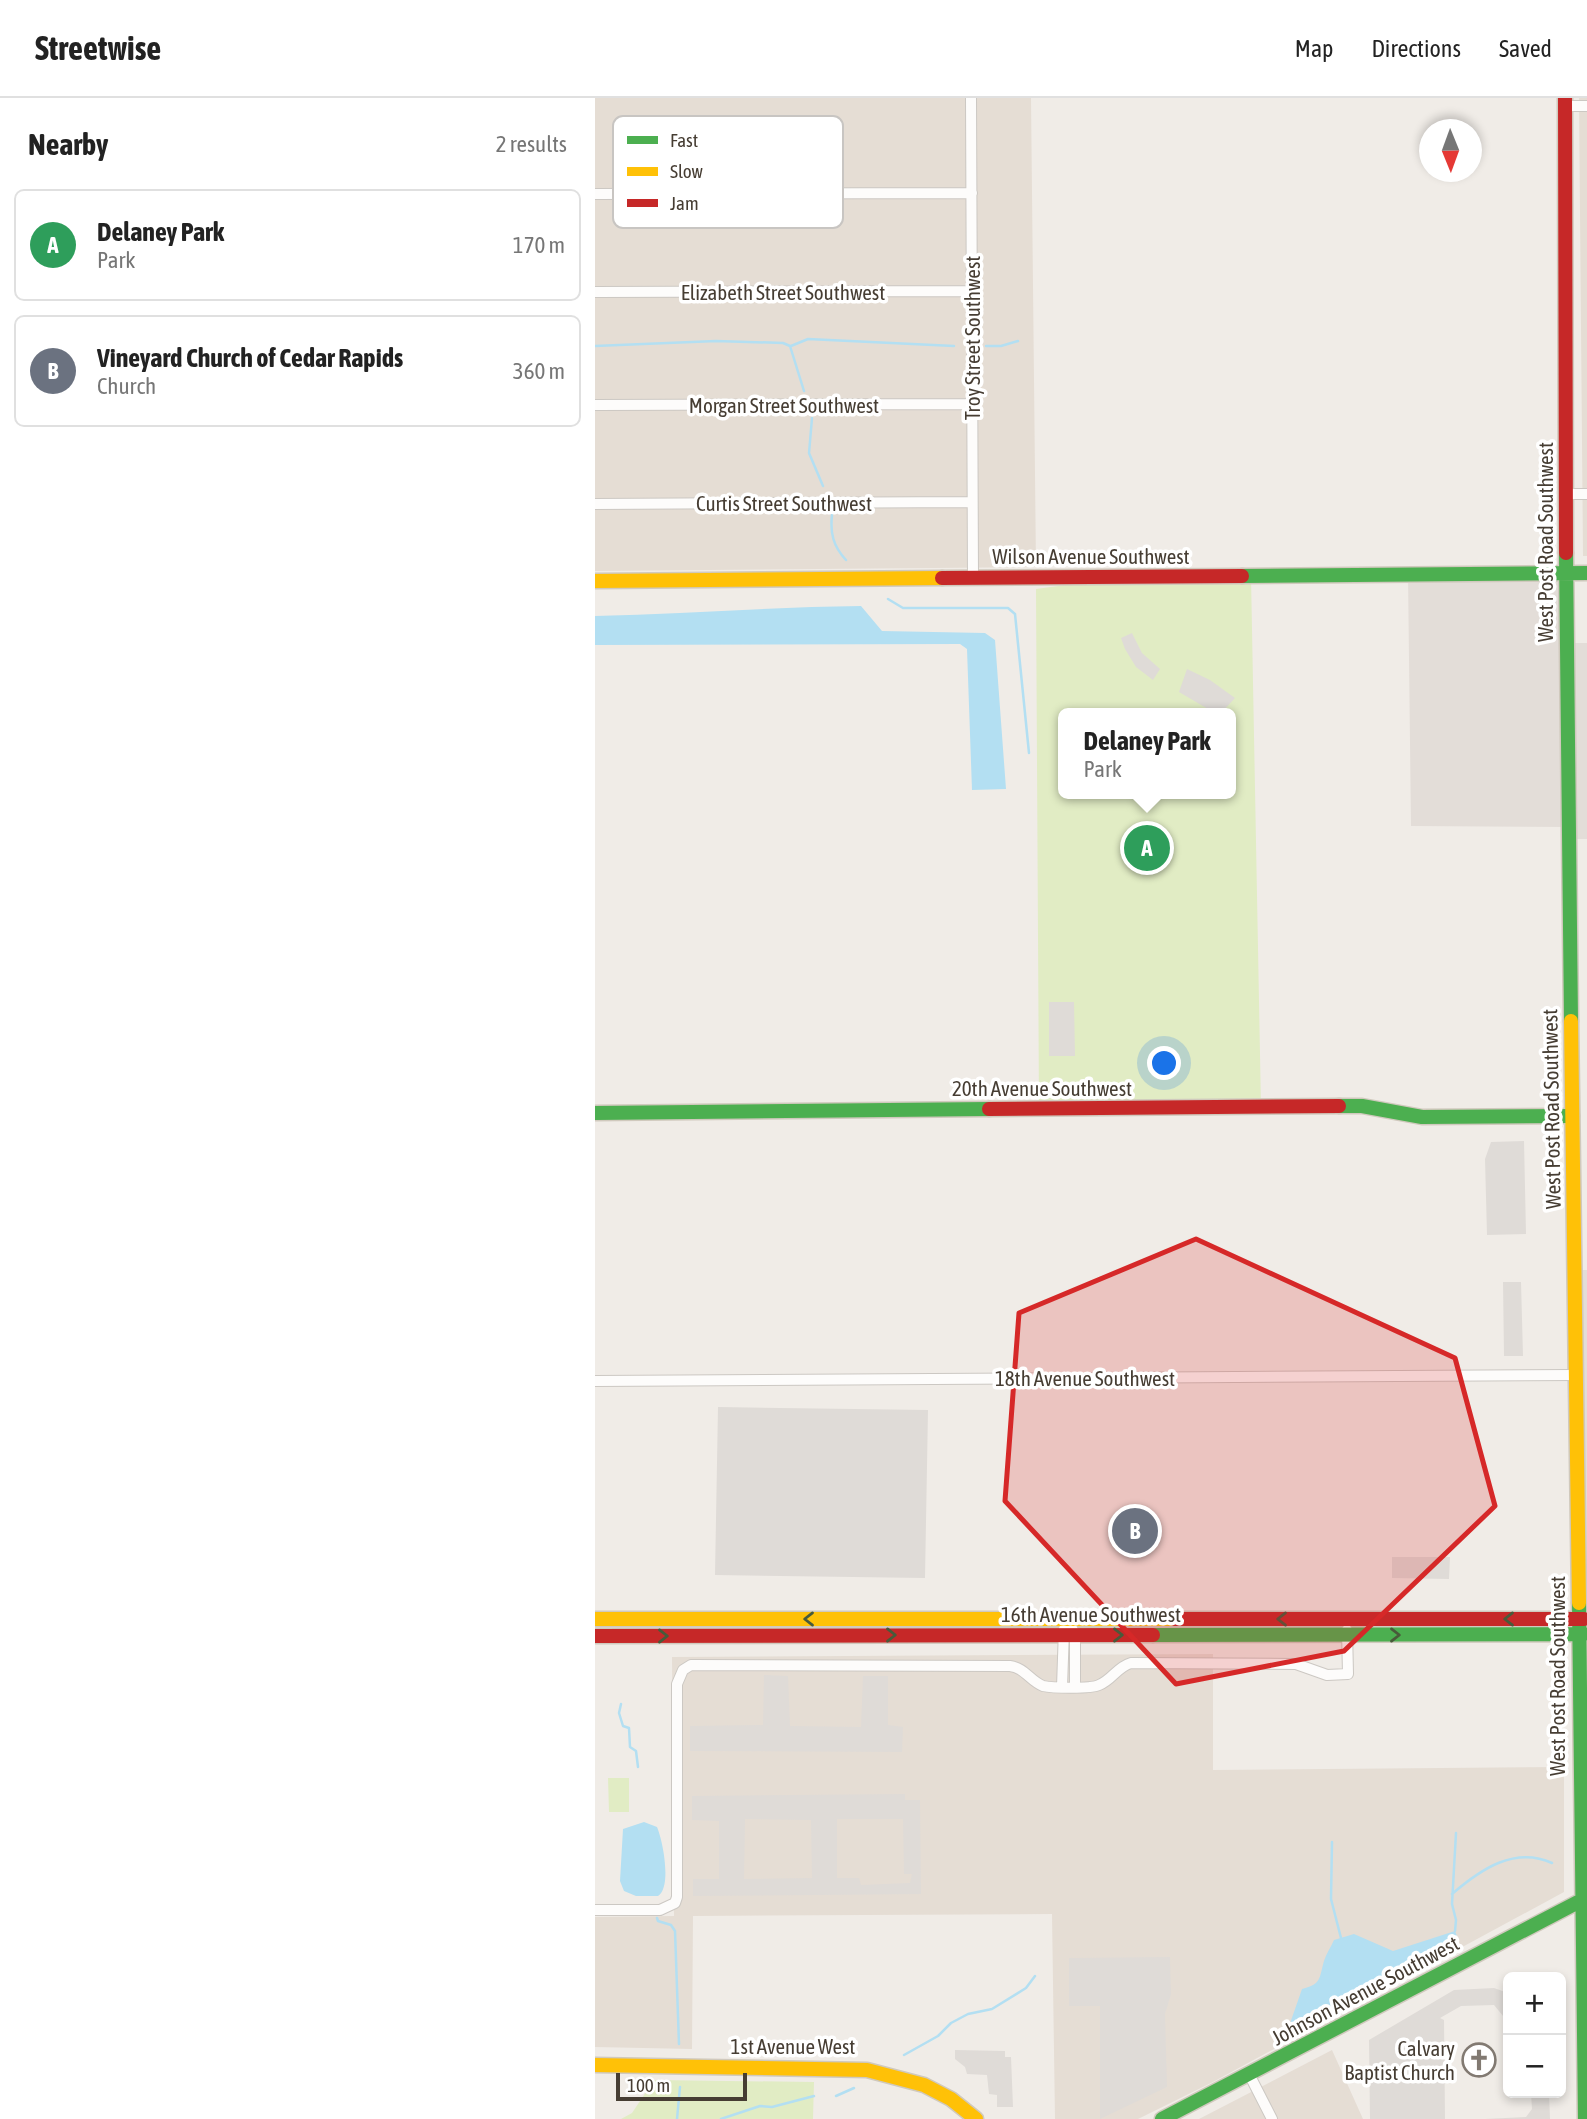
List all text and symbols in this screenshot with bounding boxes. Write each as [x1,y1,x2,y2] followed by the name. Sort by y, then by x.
[35,29,161,67] text: Streetwise
[1295,35,1333,62] text: Map
[1371,35,1461,62] text: Directions
[1499,35,1552,62] text: Saved
[613,116,843,228] legend
[1419,119,1482,182] north arrow
[28,127,108,161] text: Nearby
[670,129,698,151] text: Fast
[496,131,567,157] text: 2 results
[670,160,704,182] text: Slow
[670,192,699,214] text: Jam
[97,217,224,247] text: Delaney Park
[47,232,59,258] text: A
[513,232,565,258] text: 170 m
[97,247,135,273] text: Park
[960,256,984,420] street label: Troy Street Southwest
[681,280,885,304] street label: Elizabeth Street Southwest
[97,343,403,373] text: Vineyard Church of Cedar Rapids
[48,358,58,384] text: B
[513,358,565,384] text: 360 m
[97,373,156,399] text: Church
[689,393,879,417] street label: Morgan Street Southwest
[1533,442,1557,642] street label: West Post Road Southwest
[696,491,872,515] street label: Curtis Street Southwest
[992,544,1190,568] street label: Wilson Avenue Southwest
[1058,708,1236,799] popup
[1083,726,1211,756] text: Delaney Park
[1083,756,1122,782] text: Park
[1124,822,1170,874] pin: A
[1537,1009,1565,1209] street label: West Post Road Southwest
[1147,1046,1181,1080] your location
[952,1076,1132,1100] street label: 20th Avenue Southwest
[995,1366,1175,1390] street label: 18th Avenue Southwest
[1112,1505,1158,1557] pin: B
[1545,1576,1569,1776] street label: West Post Road Southwest
[1001,1602,1181,1626] street label: 16th Avenue Southwest
[803,1611,814,1627] one-way arrow
[1276,1611,1286,1627] one-way arrow
[1503,1611,1514,1627] one-way arrow
[886,1627,896,1643] one-way arrow
[1113,1627,1124,1643] one-way arrow
[1390,1627,1400,1643] one-way arrow
[658,1628,669,1644] one-way arrow
[1267,1930,1463,2050] street label: Johnson Avenue Southwest
[1503,1972,1566,2098] map controls
[1503,1972,1566,2035] button: +
[731,2034,855,2058] street label: 1st Avenue West
[1503,2035,1566,2098] button: −
[1344,2036,1455,2084] place label: Calvary Baptist Church
[1460,2041,1498,2079] church icon: Calvary Baptist Church
[616,2070,747,2102] scale bar
[627,2074,670,2096] text: 100 m

